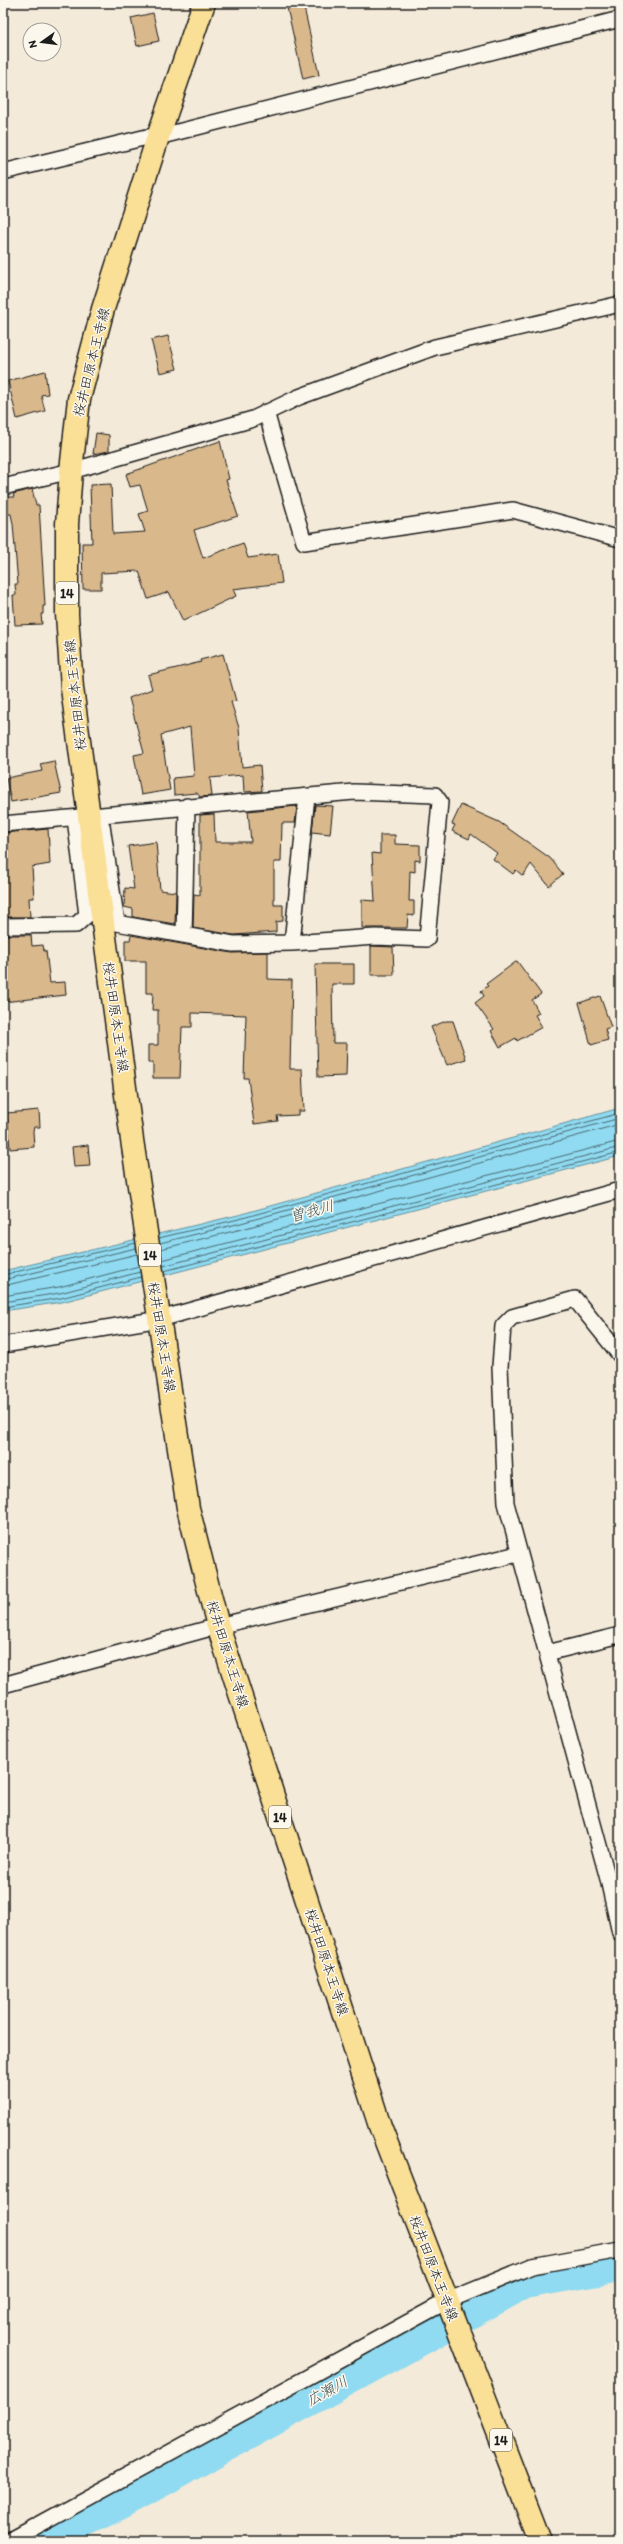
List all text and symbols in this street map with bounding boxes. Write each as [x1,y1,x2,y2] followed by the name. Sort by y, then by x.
[22,22,62,62] north arrow
[26,39,40,49] text: N
[70,306,113,419] street label: 桜井田原本王寺線
[56,582,78,604] road number: 14
[61,638,90,752] street label: 桜井田原本王寺線
[99,960,132,1074] street label: 桜井田原本王寺線
[288,1196,336,1226] water label: 曽我川
[139,1244,161,1266] road number: 14
[144,1280,179,1394] street label: 桜井田原本王寺線
[203,1598,252,1710] street label: 桜井田原本王寺線
[269,1806,291,1828] road number: 14
[301,1906,352,2018] street label: 桜井田原本王寺線
[406,2213,462,2324] street label: 桜井田原本王寺線
[303,2372,351,2410] water label: 広瀬川
[490,2429,512,2451] road number: 14

